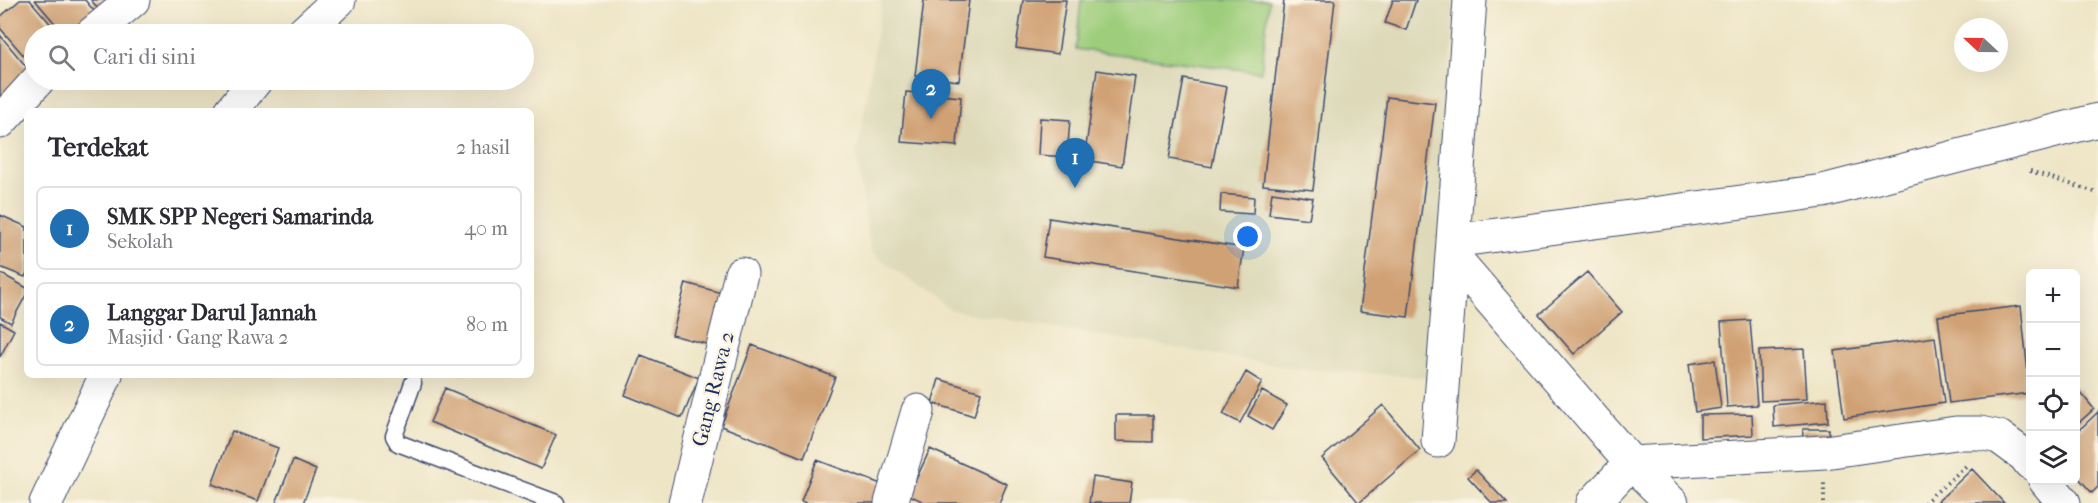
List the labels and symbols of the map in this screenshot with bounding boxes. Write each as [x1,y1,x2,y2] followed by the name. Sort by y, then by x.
[1954,18,2008,72] north arrow
[912,70,950,119] pin: 2
[1056,138,1094,188] pin: 1
[1233,222,1262,251] your location
[687,329,739,449] street label: Gang Rawa 2

